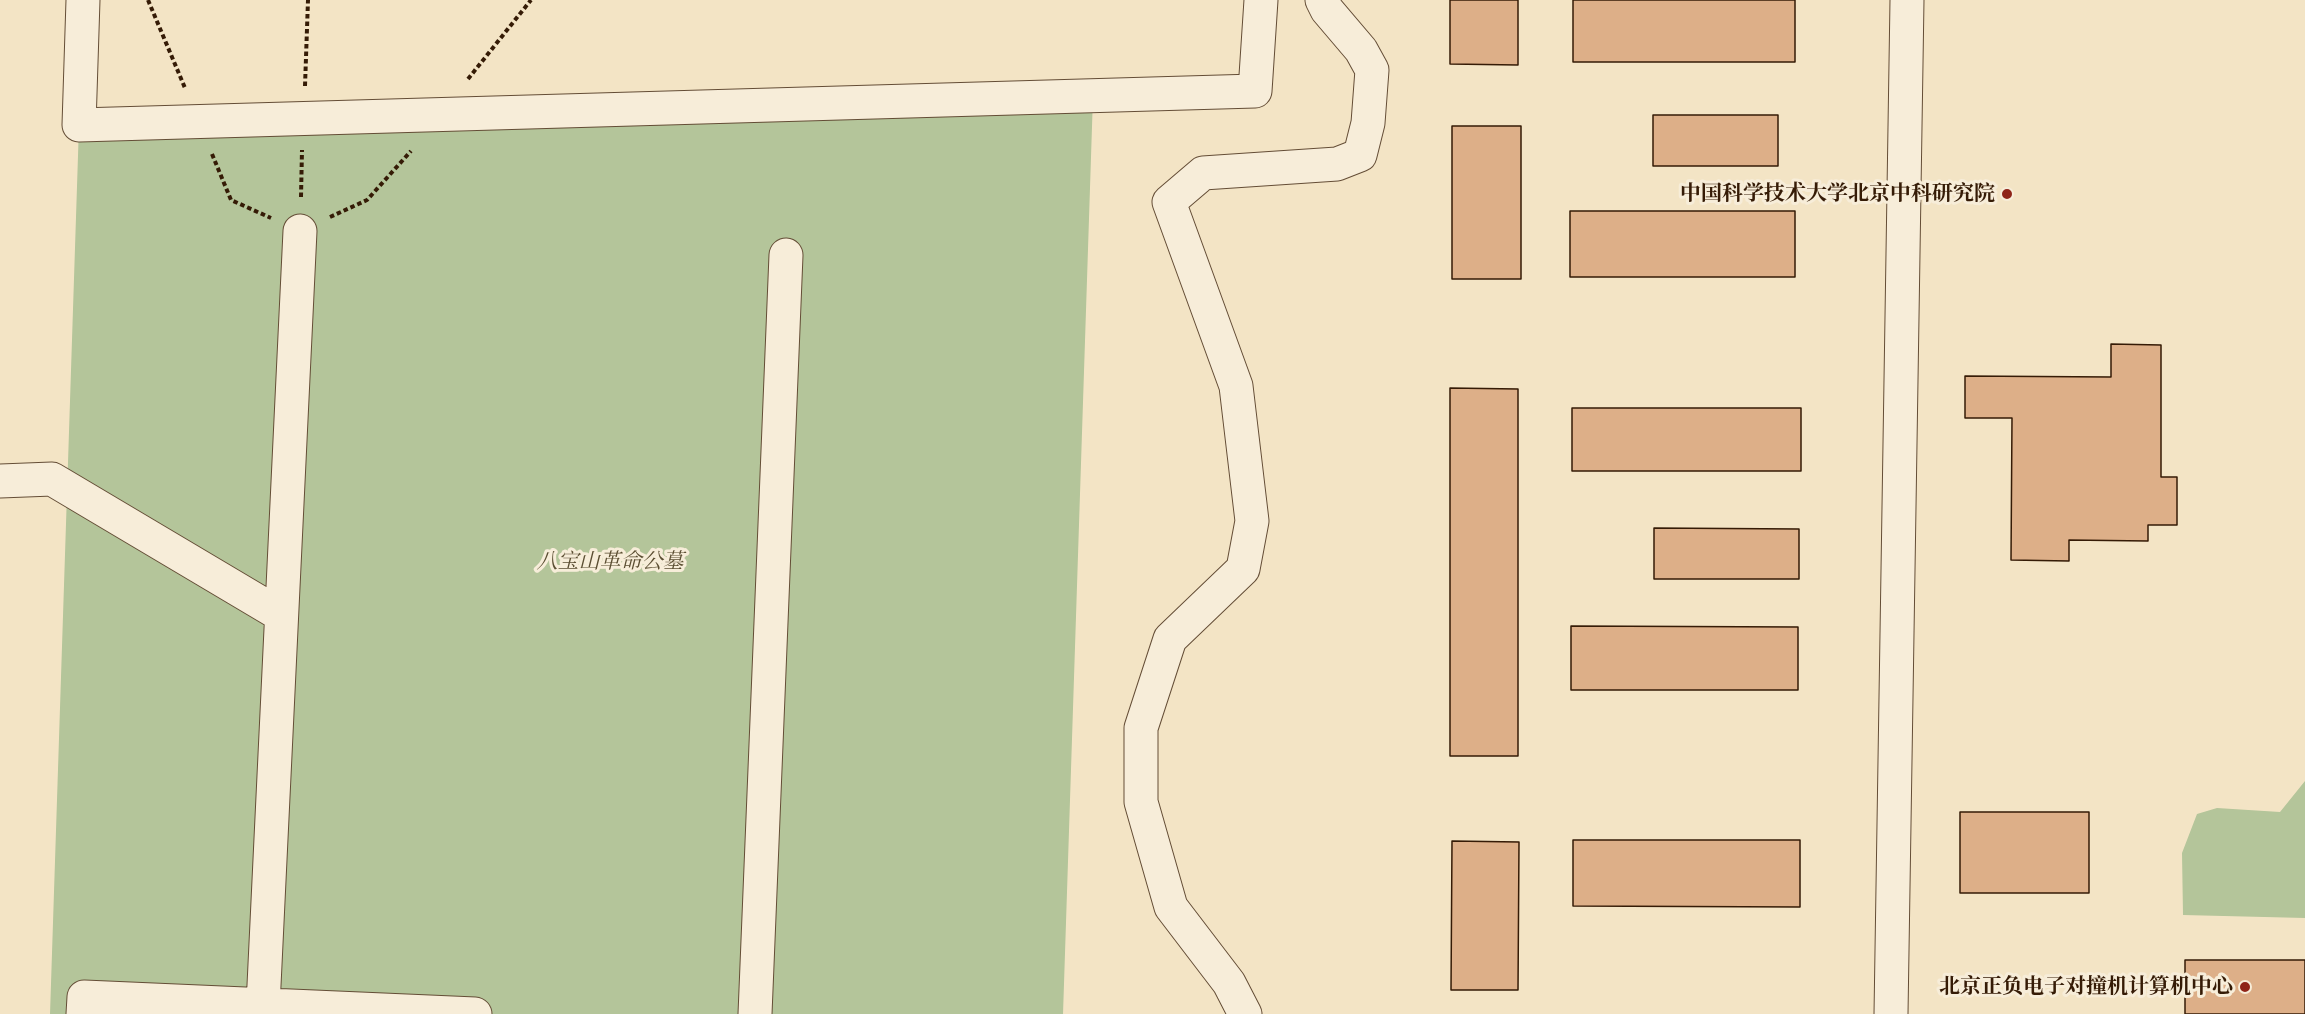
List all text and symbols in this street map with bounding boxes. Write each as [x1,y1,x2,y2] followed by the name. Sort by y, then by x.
[1680,181,1995,207] place label: 中国科学技术大学北京中科研究院
[2000,187,2014,201] marker: 中国科学技术大学北京中科研究院
[537,549,683,575] park label: 八宝山革命公墓
[1939,974,2233,1000] place label: 北京正负电子对撞机计算机中心
[2238,980,2252,994] marker: 北京正负电子对撞机计算机中心

